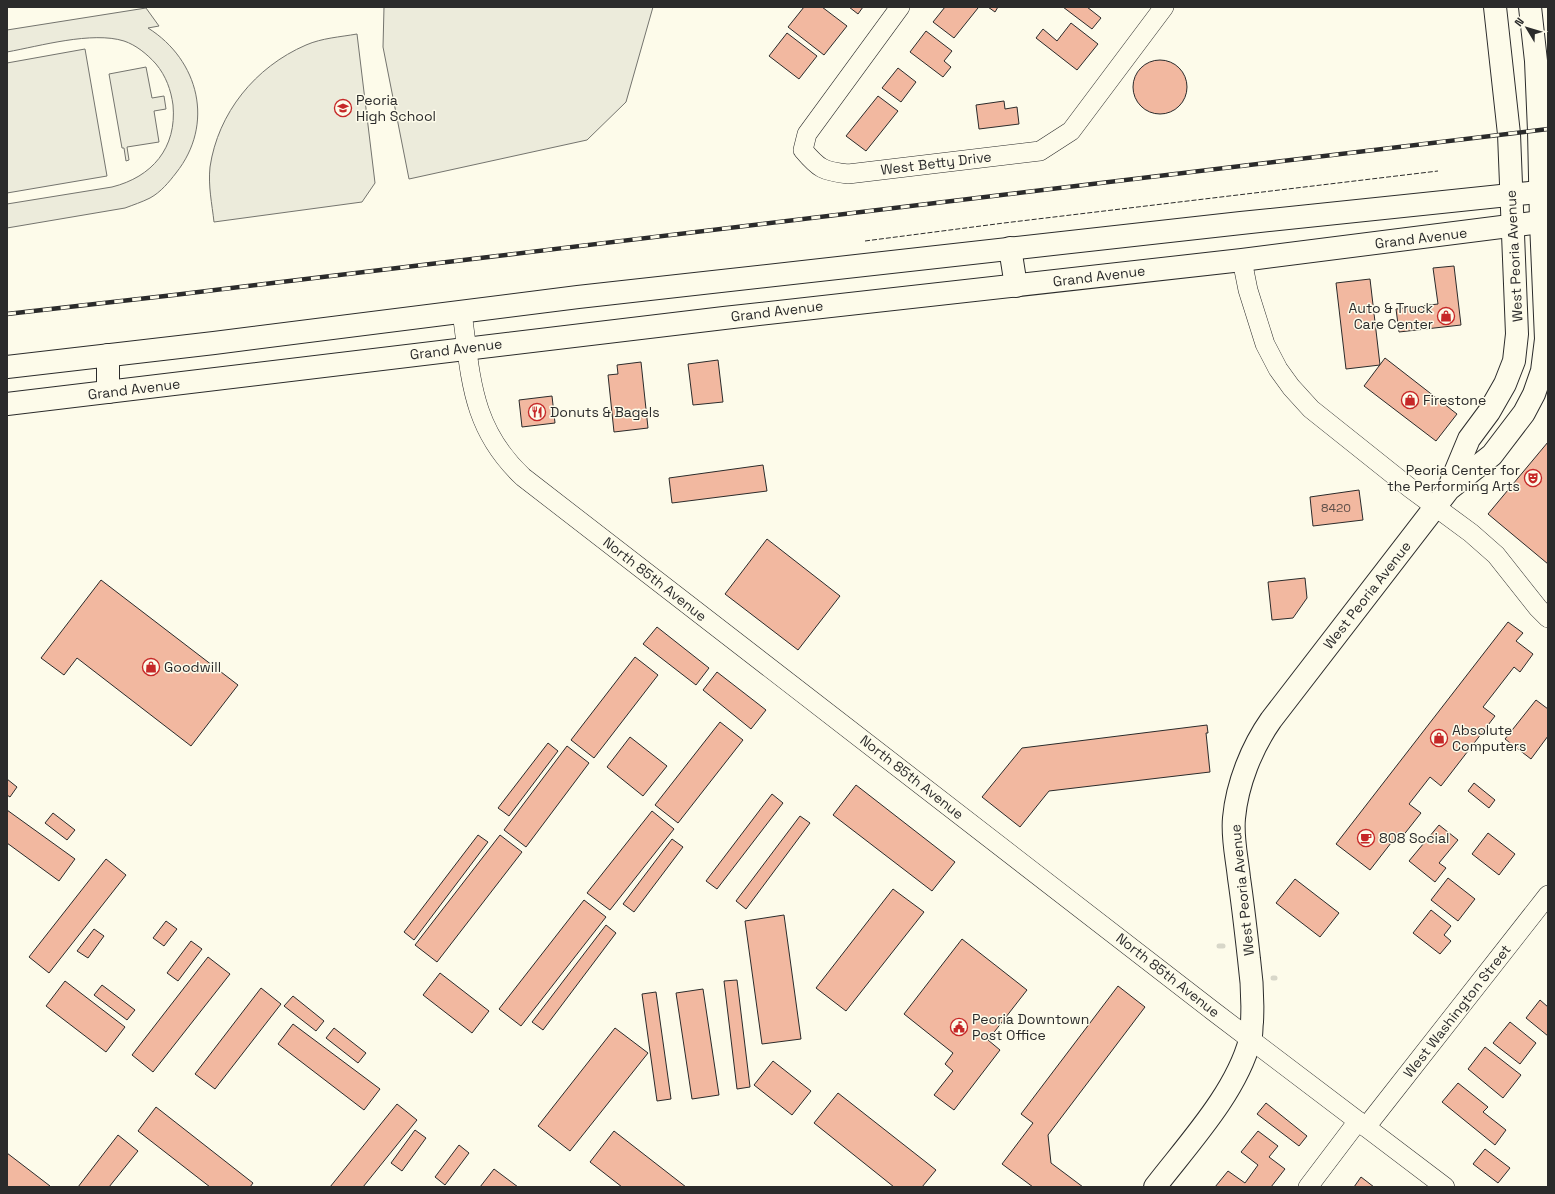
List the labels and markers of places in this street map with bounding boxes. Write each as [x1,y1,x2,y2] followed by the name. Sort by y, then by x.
[356,91,436,125] place label: Peoria High School
[333,98,353,118] school or university icon: Peoria High School
[1349,299,1433,333] place label: Auto & Truck Care Center
[1436,306,1456,326] shop icon: Auto & Truck Care Center
[1400,390,1420,410] shop icon: Firestone
[1423,391,1486,409] place label: Firestone
[527,402,547,422] restaurant icon: Donuts & Bagels
[550,403,660,421] place label: Donuts & Bagels
[1387,461,1520,495] place label: Peoria Center for the Performing Arts
[1523,468,1543,488] theatre icon: Peoria Center for the Performing Arts
[141,657,161,677] shop icon: Goodwill
[164,658,221,676] place label: Goodwill
[1452,721,1526,755] place label: Absolute Computers
[1429,728,1449,748] shop icon: Absolute Computers
[1356,828,1376,848] cafe icon: 808 Social
[1379,829,1450,847] place label: 808 Social
[972,1010,1089,1044] place label: Peoria Downtown Post Office
[949,1017,969,1037] public building icon: Peoria Downtown Post Office

